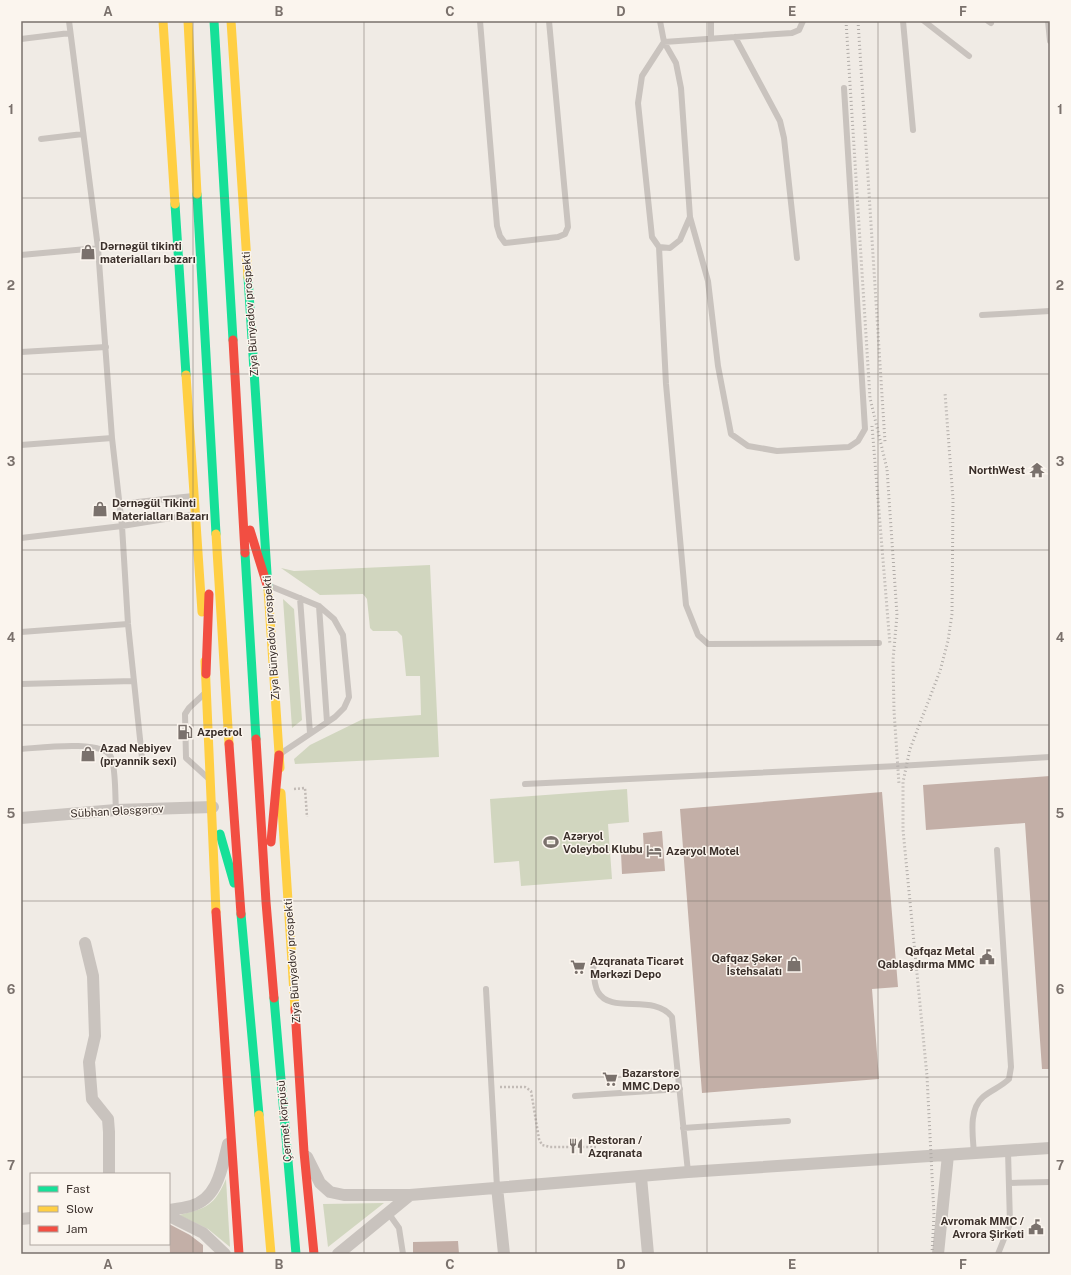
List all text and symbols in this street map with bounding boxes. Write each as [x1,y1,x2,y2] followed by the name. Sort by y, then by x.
[103,4,113,19] text: A
[275,4,284,19] text: B
[445,4,455,19] text: C
[616,4,626,19] text: D
[788,4,796,19] text: E
[959,4,967,19] text: F
[8,102,14,117] text: 1
[1057,102,1063,117] text: 1
[100,240,196,265] place label: Dərnəgül tikinti materialları bazarı
[79,243,97,261] shop icon: Dərnəgül tikinti materialları bazarı
[240,251,260,377] street label: Ziya Bünyadov prospekti
[7,278,15,293] text: 2
[1056,278,1064,293] text: 2
[7,454,16,469] text: 3
[1056,454,1065,469] text: 3
[1028,461,1046,479] temple icon: NorthWest
[968,464,1025,476] place label: NorthWest
[112,497,209,522] place label: Dərnəgül Tikinti Materialları Bazarı
[91,500,109,518] shop icon: Dərnəgül Tikinti Materialları Bazarı
[261,575,281,701] street label: Ziya Bünyadov prospekti
[7,630,16,645] text: 4
[1056,630,1065,645] text: 4
[176,723,194,741] fuel station icon: Azpetrol
[197,726,243,738] place label: Azpetrol
[100,742,177,767] place label: Azad Nebiyev (pryannik sexi)
[79,745,97,763] shop icon: Azad Nebiyev (pryannik sexi)
[70,803,164,819] street label: Sübhan Ələsgərov
[7,806,16,821] text: 5
[1056,806,1065,821] text: 5
[563,830,642,855] place label: Azəryol Voleybol Klubu
[542,833,560,851] sports icon: Azəryol Voleybol Klubu
[645,842,663,860] hotel icon: Azəryol Motel
[666,845,740,857] place label: Azəryol Motel
[282,898,302,1024] street label: Ziya Bünyadov prospekti
[877,945,975,971] place label: Qafqaz Metal Qablaşdırma MMC
[978,948,996,966] public building icon: Qafqaz Metal Qablaşdırma MMC
[712,952,782,977] place label: Qafqaz Şəkər İstehsalatı
[590,955,684,980] place label: Azqranata Ticarət Mərkəzi Depo
[785,955,803,973] shop icon: Qafqaz Şəkər İstehsalatı
[569,958,587,976] supermarket icon: Azqranata Ticarət Mərkəzi Depo
[7,982,16,997] text: 6
[1056,982,1065,997] text: 6
[622,1067,680,1092] place label: Bazarstore MMC Depo
[601,1070,619,1088] supermarket icon: Bazarstore MMC Depo
[274,1080,295,1162] street label: Çermet körpüsü
[588,1134,643,1159] place label: Restoran / Azqranata
[567,1137,585,1155] restaurant icon: Restoran / Azqranata
[7,1158,15,1173] text: 7
[1056,1158,1064,1173] text: 7
[30,1173,170,1245] legend
[66,1182,91,1196] text: Fast
[66,1202,94,1216] text: Slow
[941,1215,1025,1241] place label: Avromak MMC / Avrora Şirkəti
[1027,1218,1045,1236] public building icon: Avromak MMC / Avrora Şirkəti
[66,1222,88,1236] text: Jam
[103,1257,113,1272] text: A
[275,1257,284,1272] text: B
[445,1257,455,1272] text: C
[616,1257,626,1272] text: D
[788,1257,796,1272] text: E
[959,1257,967,1272] text: F

